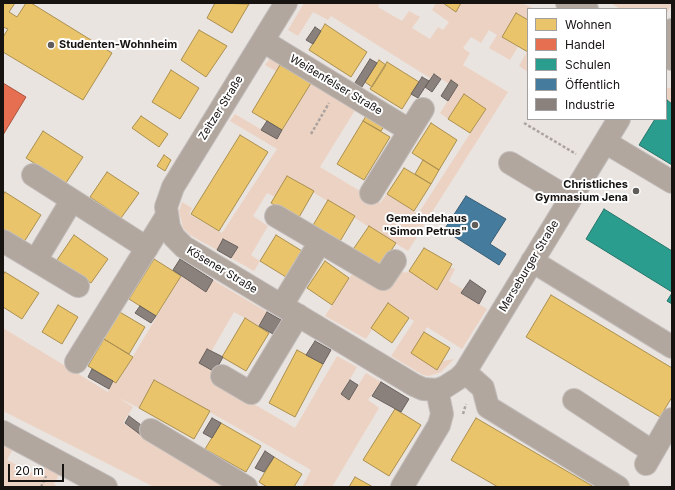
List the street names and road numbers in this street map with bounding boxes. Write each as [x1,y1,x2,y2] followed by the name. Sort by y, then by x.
[287,52,385,118] street label: Weißenfelser Straße
[196,73,246,143] street label: Zeitzer Straße
[496,218,562,314] street label: Merseburger Straße
[184,244,260,296] street label: Kösener Straße

